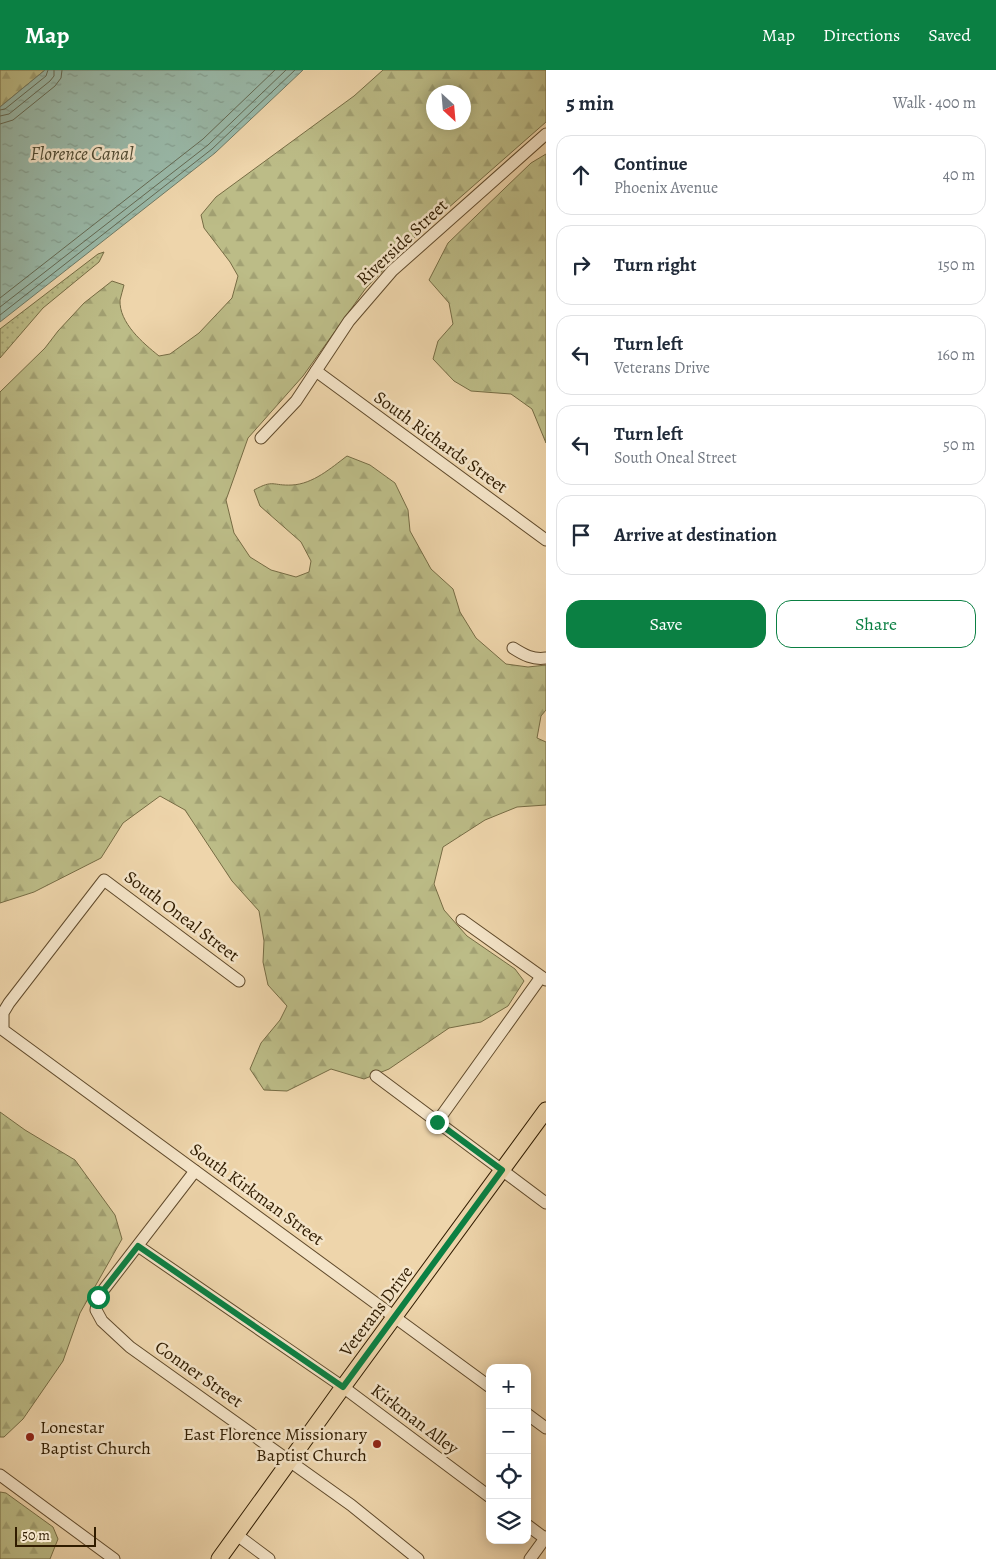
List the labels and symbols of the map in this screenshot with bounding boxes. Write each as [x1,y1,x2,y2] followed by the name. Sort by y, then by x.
[426,85,471,130] north arrow
[30,141,134,167] water label: Florence Canal
[351,193,453,290] street label: Riverside Street
[369,385,513,499] street label: South Richards Street
[120,865,244,967] street label: South Oneal Street
[426,1111,449,1134] route end
[185,1137,329,1251] street label: South Kirkman Street
[333,1261,418,1362] street label: Veterans Drive
[87,1286,110,1309] route start
[150,1335,248,1413] street label: Conner Street
[366,1378,465,1460] street label: Kirkman Alley
[40,1415,151,1460] place label: Lonestar Baptist Church
[183,1422,368,1467] place label: East Florence Missionary Baptist Church
[24,1431,36,1443] marker: Lonestar Baptist Church
[371,1438,383,1450] marker: East Florence Missionary Baptist Church
[15,1524,96,1547] scale bar

